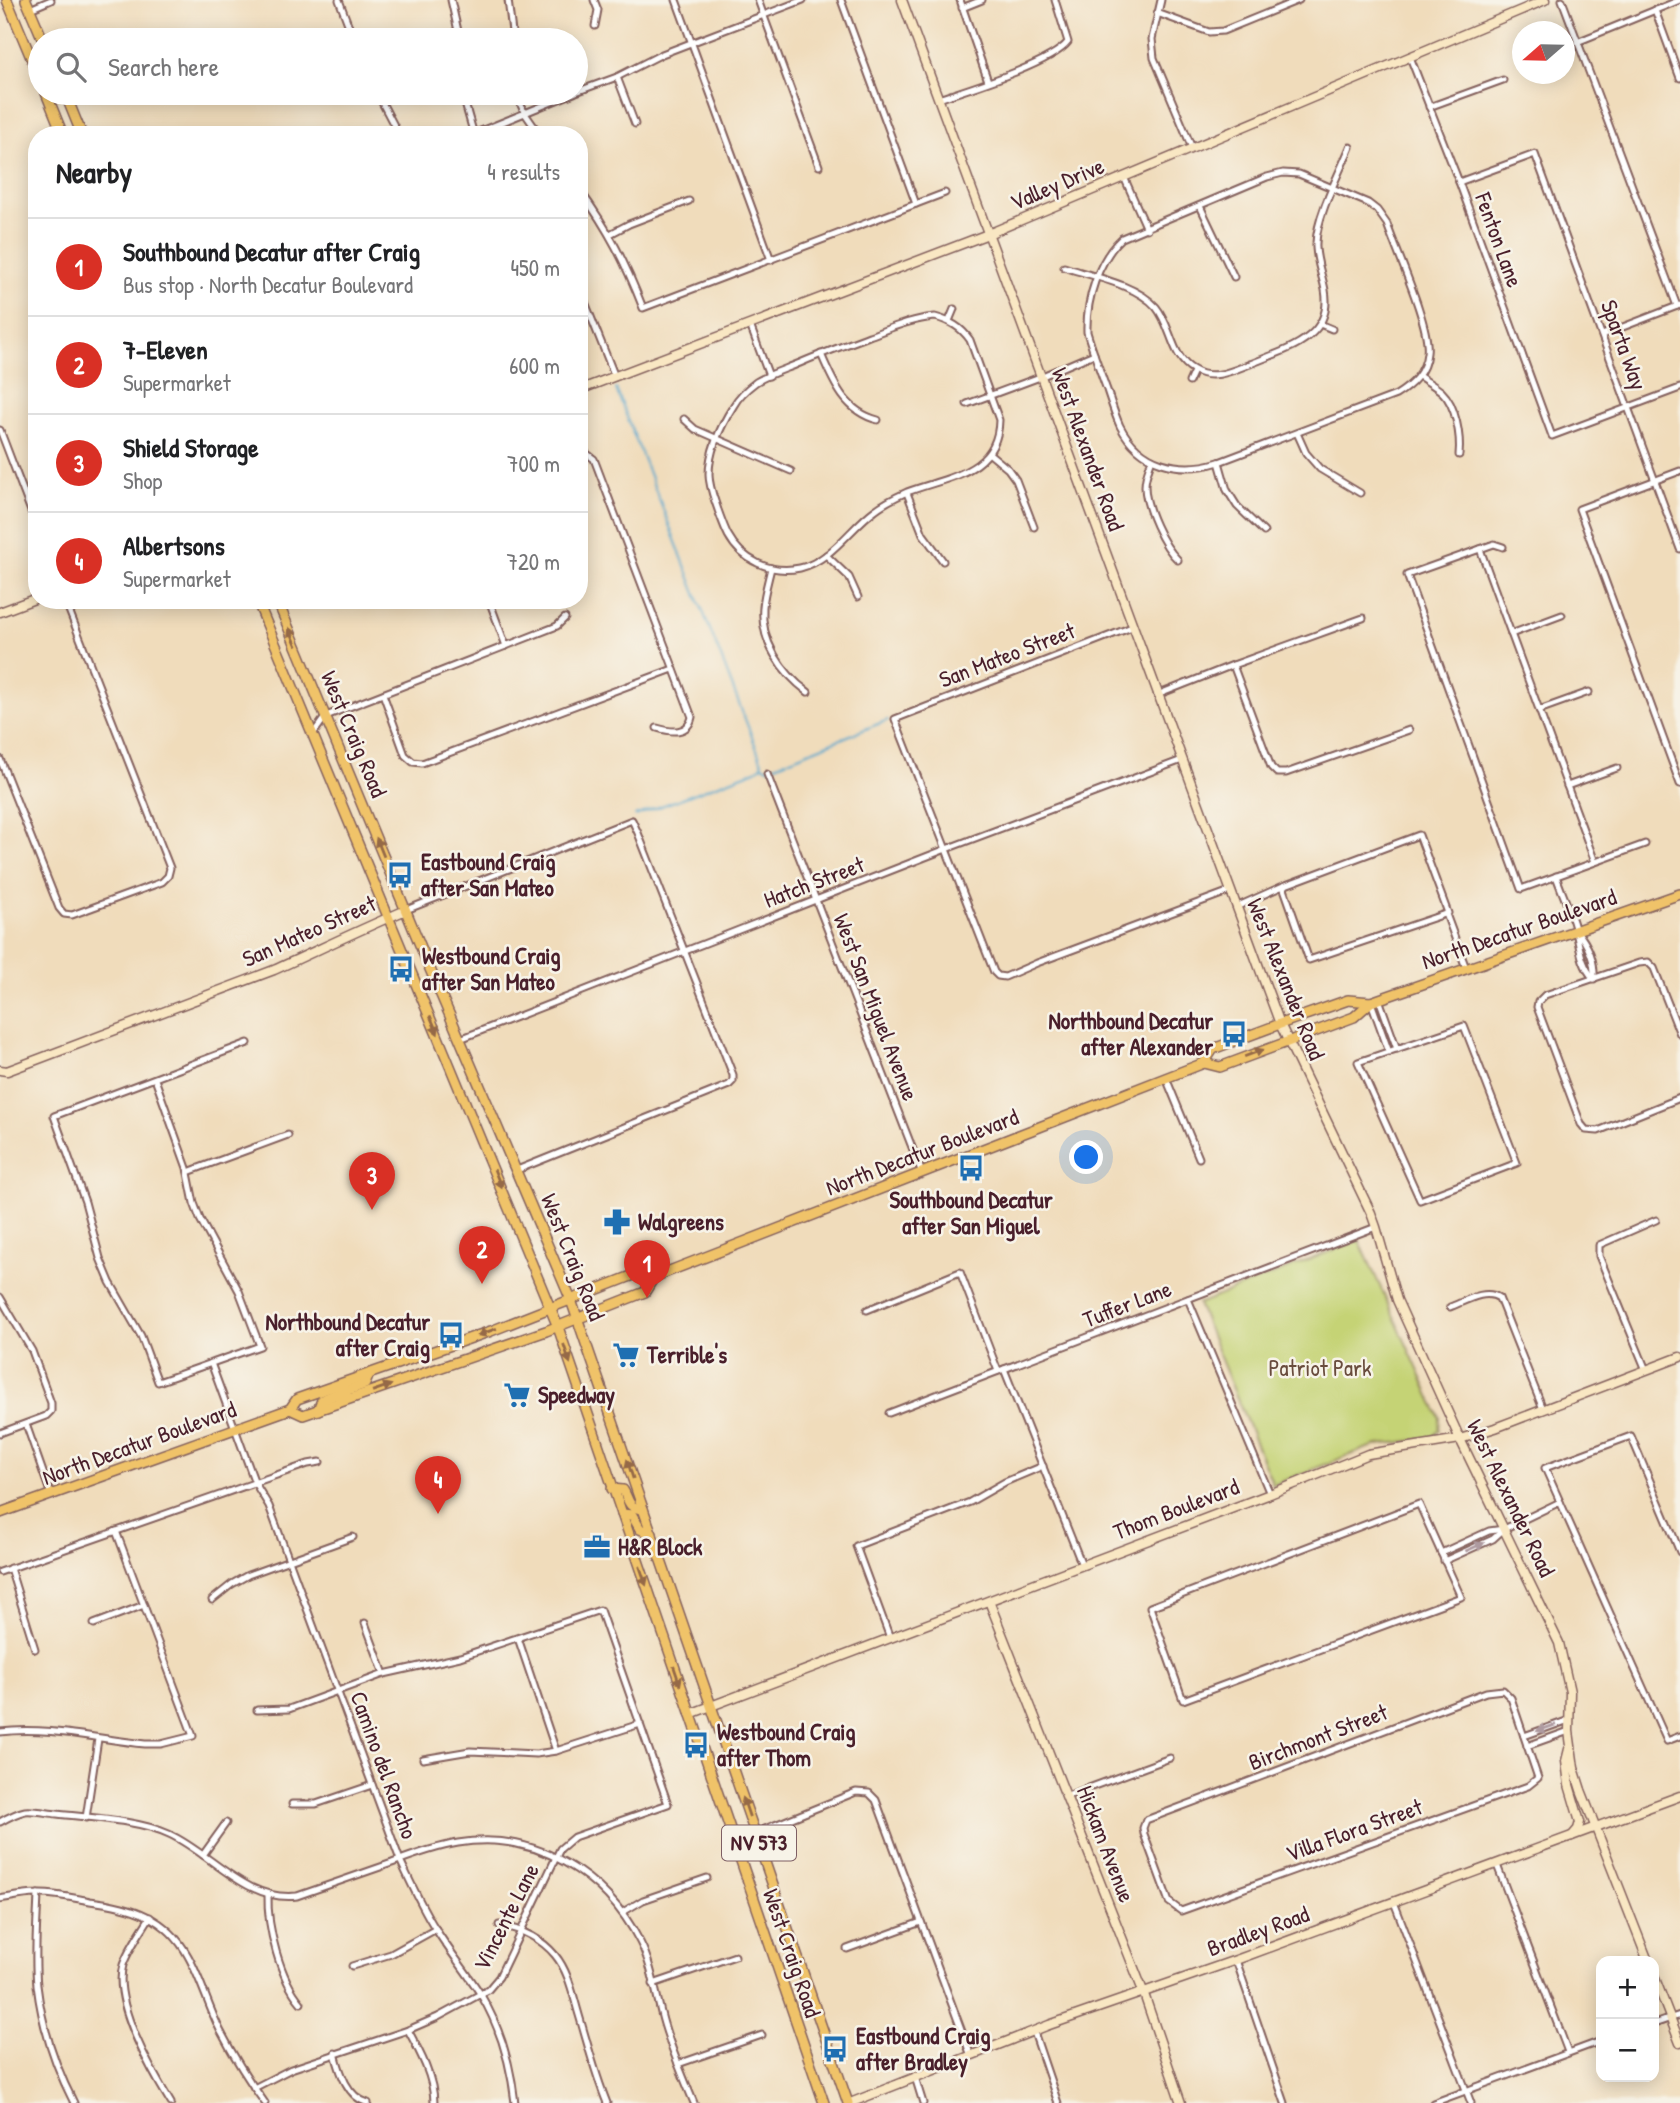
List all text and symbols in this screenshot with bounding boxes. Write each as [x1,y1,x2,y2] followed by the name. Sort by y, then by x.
[1512,21,1575,84] north arrow
[28,28,588,105] search box
[52,48,90,86] icon: search
[108,49,219,84] text: Search here
[1005,150,1109,217] street label: Valley Drive
[56,152,132,192] text: Nearby
[487,156,560,187] text: 4 results
[1468,187,1531,291] street label: Fenton Lane
[123,234,420,269] text: Southbound Decatur after Craig
[75,252,83,283] text: 1
[510,252,560,283] text: 450 m
[123,269,413,300] text: Bus stop · North Decatur Boulevard
[1594,296,1655,394] street label: Sparta Way
[123,332,208,367] text: 7-Eleven
[74,350,84,381] text: 2
[509,350,560,381] text: 600 m
[1045,363,1132,535] street label: West Alexander Road
[123,367,231,398] text: Supermarket
[123,430,259,465] text: Shield Storage
[74,448,84,479] text: 3
[507,448,560,479] text: 700 m
[123,465,162,496] text: Shop
[123,528,225,563] text: Albertsons
[75,546,83,577] text: 4
[507,546,560,577] text: 720 m
[123,563,231,594] text: Supermarket
[934,614,1080,695] street label: San Mateo Street
[287,627,299,647] one-way arrow
[314,666,395,802] street label: West Craig Road
[374,836,385,857] one-way arrow
[421,846,555,903] place label: Eastbound Craig after San Mateo
[759,848,869,915] street label: Hatch Street
[385,860,415,890] bus stop icon: Eastbound Craig after San Mateo
[1417,881,1620,976] street label: North Decatur Boulevard
[237,887,381,974] street label: San Mateo Street
[1240,893,1333,1064] street label: West Alexander Road
[827,909,926,1105] street label: West San Miguel Avenue
[422,940,561,997] place label: Westbound Craig after San Mateo
[386,954,416,984] bus stop icon: Westbound Craig after San Mateo
[1048,1005,1213,1062] place label: Northbound Decatur after Alexander
[429,1015,440,1036] one-way arrow
[1219,1019,1249,1049] bus stop icon: Northbound Decatur after Alexander
[1244,1048,1265,1059] one-way arrow
[821,1101,1023,1203] street label: North Decatur Boulevard
[1069,1140,1103,1174] your location
[349,1152,395,1210] pin: 3
[956,1153,986,1183] bus stop icon: Southbound Decatur after San Miguel
[493,1169,504,1190] one-way arrow
[889,1184,1053,1242] place label: Southbound Decatur after San Miguel
[534,1189,613,1325] street label: West Craig Road
[638,1206,724,1238] place label: Walgreens
[602,1207,632,1237] pharmacy icon: Walgreens
[459,1226,505,1284] pin: 2
[624,1240,670,1298] pin: 1
[1078,1272,1176,1335] street label: Tuffer Lane
[265,1306,430,1364] place label: Northbound Decatur after Craig
[436,1320,466,1350] bus stop icon: Northbound Decatur after Craig
[476,1327,497,1338] one-way arrow
[646,1339,727,1370] place label: Terrible's
[611,1340,641,1370] supermarket icon: Terrible's
[562,1344,573,1365] one-way arrow
[1269,1352,1372,1383] park label: Patriot Park
[538,1379,615,1411] place label: Speedway
[502,1380,532,1410] supermarket icon: Speedway
[372,1382,393,1393] one-way arrow
[38,1393,240,1492] street label: North Decatur Boulevard
[1460,1414,1563,1582] street label: West Alexander Road
[415,1456,461,1514] pin: 4
[624,1458,635,1479] one-way arrow
[1109,1470,1243,1547] street label: Thom Boulevard
[618,1531,703,1562] place label: H&R Block
[582,1532,612,1562] office icon: H&R Block
[1465,1541,1486,1552] one-way arrow
[638,1566,649,1587] one-way arrow
[672,1666,683,1687] one-way arrow
[343,1687,425,1843] street label: Camino del Rancho
[1244,1695,1393,1777] street label: Birchmont Street
[717,1716,856,1773] place label: Westbound Craig after Thom
[1536,1723,1557,1734] one-way arrow
[681,1730,711,1760] bus stop icon: Westbound Craig after Thom
[1070,1781,1143,1907] street label: Hickam Avenue
[1281,1790,1427,1869] street label: Villa Flora Street
[740,1796,751,1817] one-way arrow
[722,1826,796,1860] road number: NV 573
[465,1858,546,1976] street label: Vincente Lane
[756,1884,829,2021] street label: West Craig Road
[1202,1898,1313,1963] street label: Bradley Road
[1596,1956,1659,2082] map controls
[1596,1956,1659,2019] button: +
[1596,2019,1659,2082] button: −
[856,2020,990,2078] place label: Eastbound Craig after Bradley
[820,2034,850,2064] bus stop icon: Eastbound Craig after Bradley

